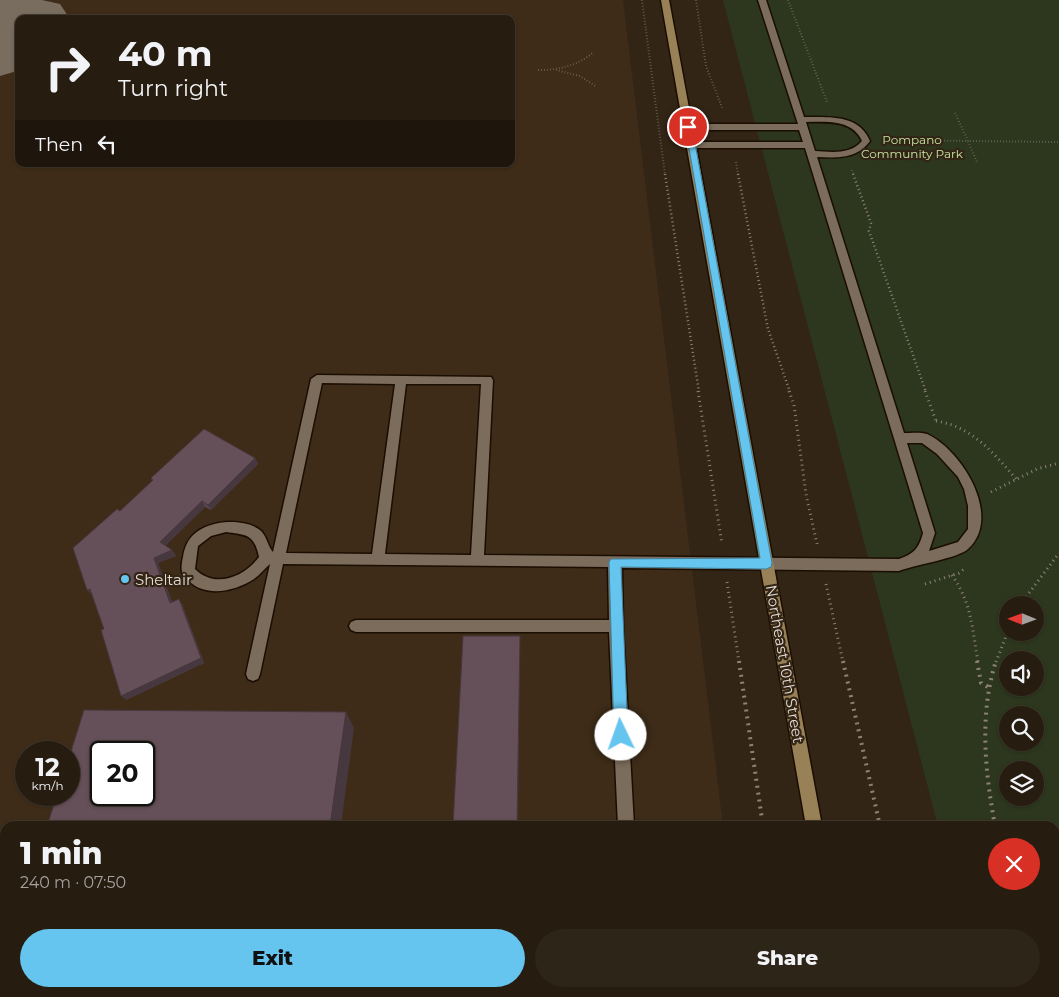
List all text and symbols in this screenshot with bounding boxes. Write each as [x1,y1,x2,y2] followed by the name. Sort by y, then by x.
[118,32,213,75] text: 40 m
[35,35,100,100] icon: right
[118,75,228,102] text: Turn right
[667,106,709,148] pin
[674,113,702,141] icon: arrive
[93,130,121,158] icon: left
[861,132,964,161] park label: Pompano Community Park
[35,133,83,156] text: Then
[135,570,192,589] place label: Sheltair
[119,573,131,585] marker: Sheltair
[762,584,808,744] street label: Northeast 10th Street
[999,596,1044,641] north arrow
[999,596,1044,806] map controls
[999,651,1044,696] button: sound
[999,706,1044,751] button: search
[594,708,646,760] position arrow
[90,741,155,806] speed limit sign: 20
[35,752,60,782] text: 12
[999,761,1044,806] button: layers
[31,778,64,793] text: km/h
[20,835,103,872] text: 1 min
[988,838,1040,890] button: close
[20,873,126,892] text: 240 m · 07:50
[20,929,525,987] button: Exit
[535,929,1040,987] button: Share

